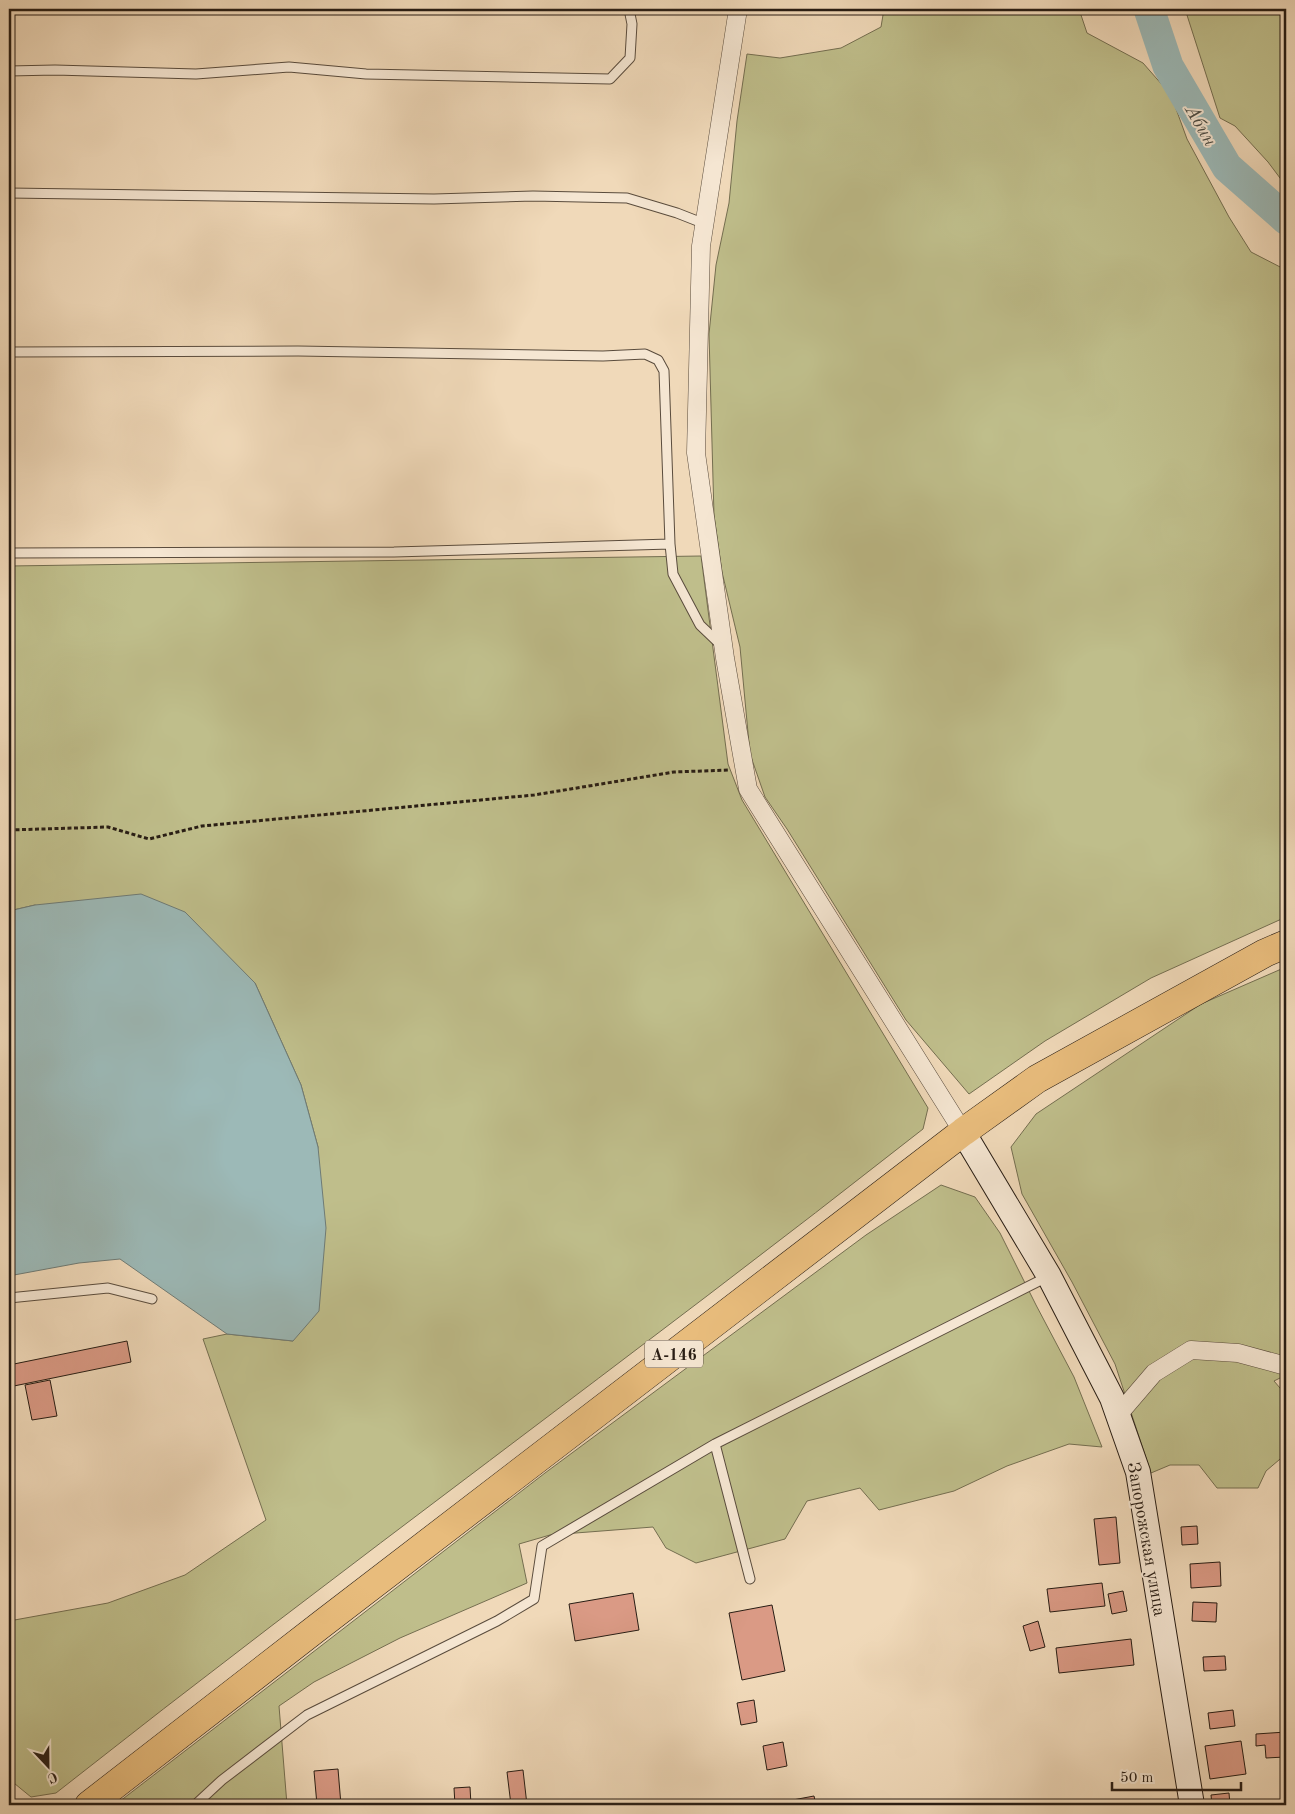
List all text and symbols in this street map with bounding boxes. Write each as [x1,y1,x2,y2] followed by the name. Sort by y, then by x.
[1180,101,1220,150] water label: Абин
[645,1340,703,1368] road number: А-146
[1124,1461,1168,1618] street label: Запорожская улица
[22,1742,72,1792] north arrow
[1112,1759,1241,1791] scale bar
[46,1769,59,1785] text: С
[1120,1771,1154,1786] text: 50 m

